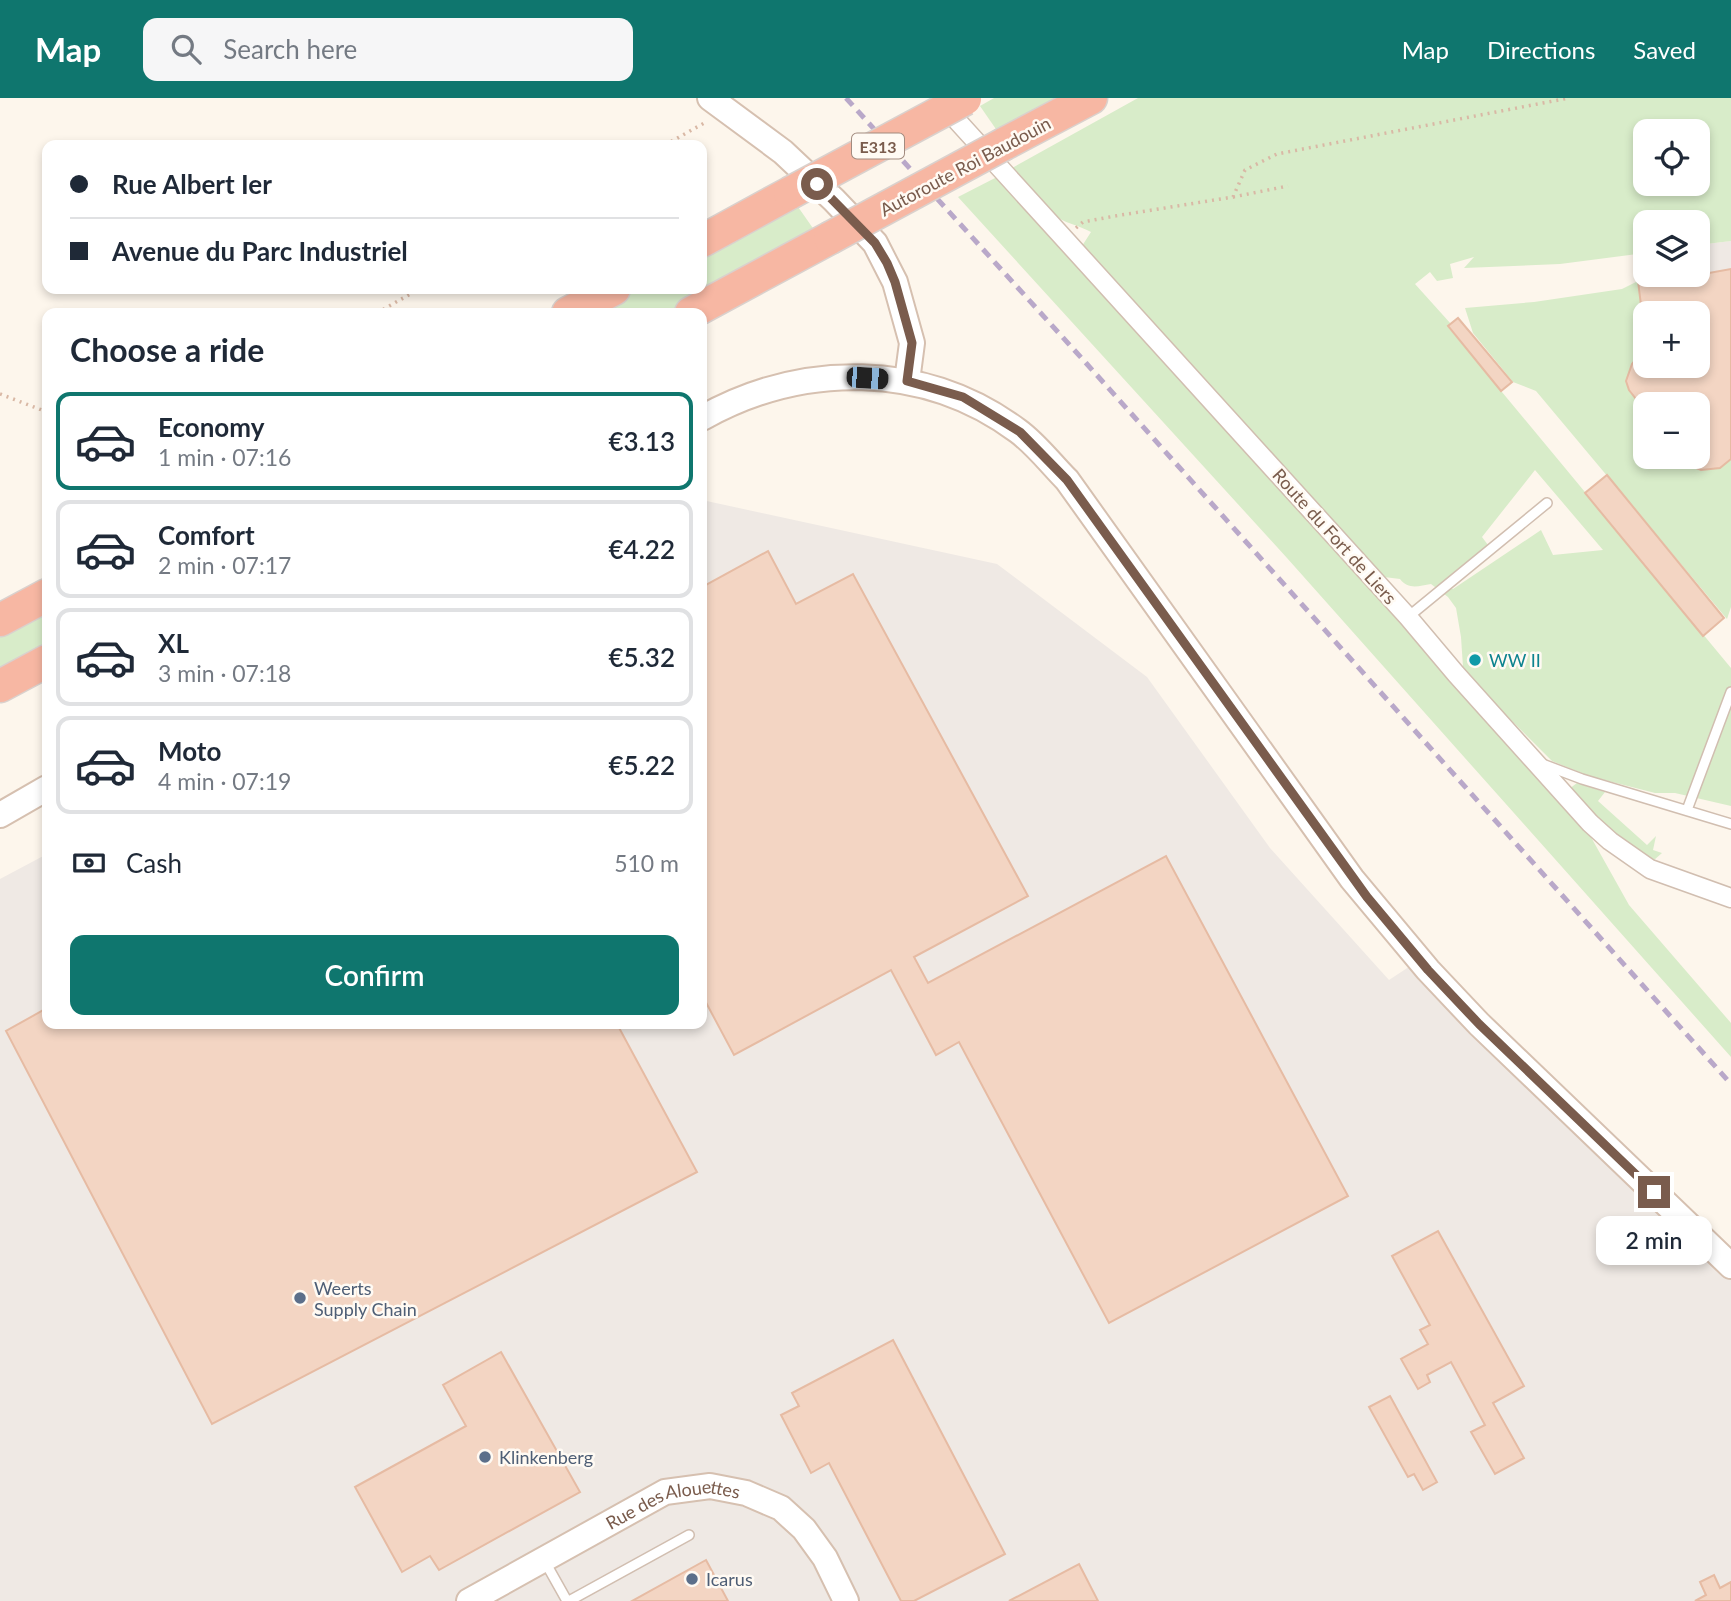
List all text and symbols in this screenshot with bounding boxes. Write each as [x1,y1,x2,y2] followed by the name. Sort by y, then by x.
[143,18,633,81] search box
[35,29,101,69] text: Map
[167,30,205,68] icon: search
[223,33,357,65] text: Search here
[1402,35,1449,64] text: Map
[1487,35,1595,64] text: Directions
[1633,35,1696,64] text: Saved
[876,112,1054,220] street label: Autoroute Roi Baudouin
[1633,119,1710,469] map controls
[1633,119,1710,196] button: locate
[852,134,904,158] road number: E313
[112,168,272,200] text: Rue Albert Ier
[801,168,833,200] route start
[1633,210,1710,287] button: layers
[112,235,408,267] text: Avenue du Parc Industriel
[1633,301,1710,378] button: +
[70,330,264,369] text: Choose a ride
[846,366,889,390] car
[1633,392,1710,469] button: −
[74,410,137,473] icon: car
[158,411,264,443] text: Economy
[609,425,675,457] text: €3.13
[158,443,291,471] text: 1 min · 07:16
[1268,464,1402,609] street label: Route du Fort de Liers
[74,518,137,581] icon: car
[158,519,255,551] text: Comfort
[609,533,675,565] text: €4.22
[158,551,291,579] text: 2 min · 07:17
[74,626,137,689] icon: car
[158,627,189,659] text: XL
[609,641,675,673] text: €5.32
[1489,649,1541,671] place label: WW II
[1467,652,1483,668] marker: WW II
[158,659,291,687] text: 3 min · 07:18
[74,734,137,797] icon: car
[158,735,221,767] text: Moto
[609,749,675,781] text: €5.22
[158,767,291,795] text: 4 min · 07:19
[70,844,108,882] icon: cash
[126,847,182,879] text: Cash
[614,849,679,877] text: 510 m
[70,935,679,1015] button: Confirm
[1638,1176,1670,1208] route end
[1596,1216,1712,1266] callout: 2 min
[1626,1226,1682,1254] text: 2 min
[314,1277,417,1320] place label: Weerts Supply Chain
[292,1290,308,1306] marker: Weerts Supply Chain
[499,1446,593,1468] place label: Klinkenberg
[477,1449,493,1465] marker: Klinkenberg
[602,1475,742,1534] street label: Rue des Alouettes
[706,1568,753,1590] place label: Icarus
[684,1571,700,1587] marker: Icarus

